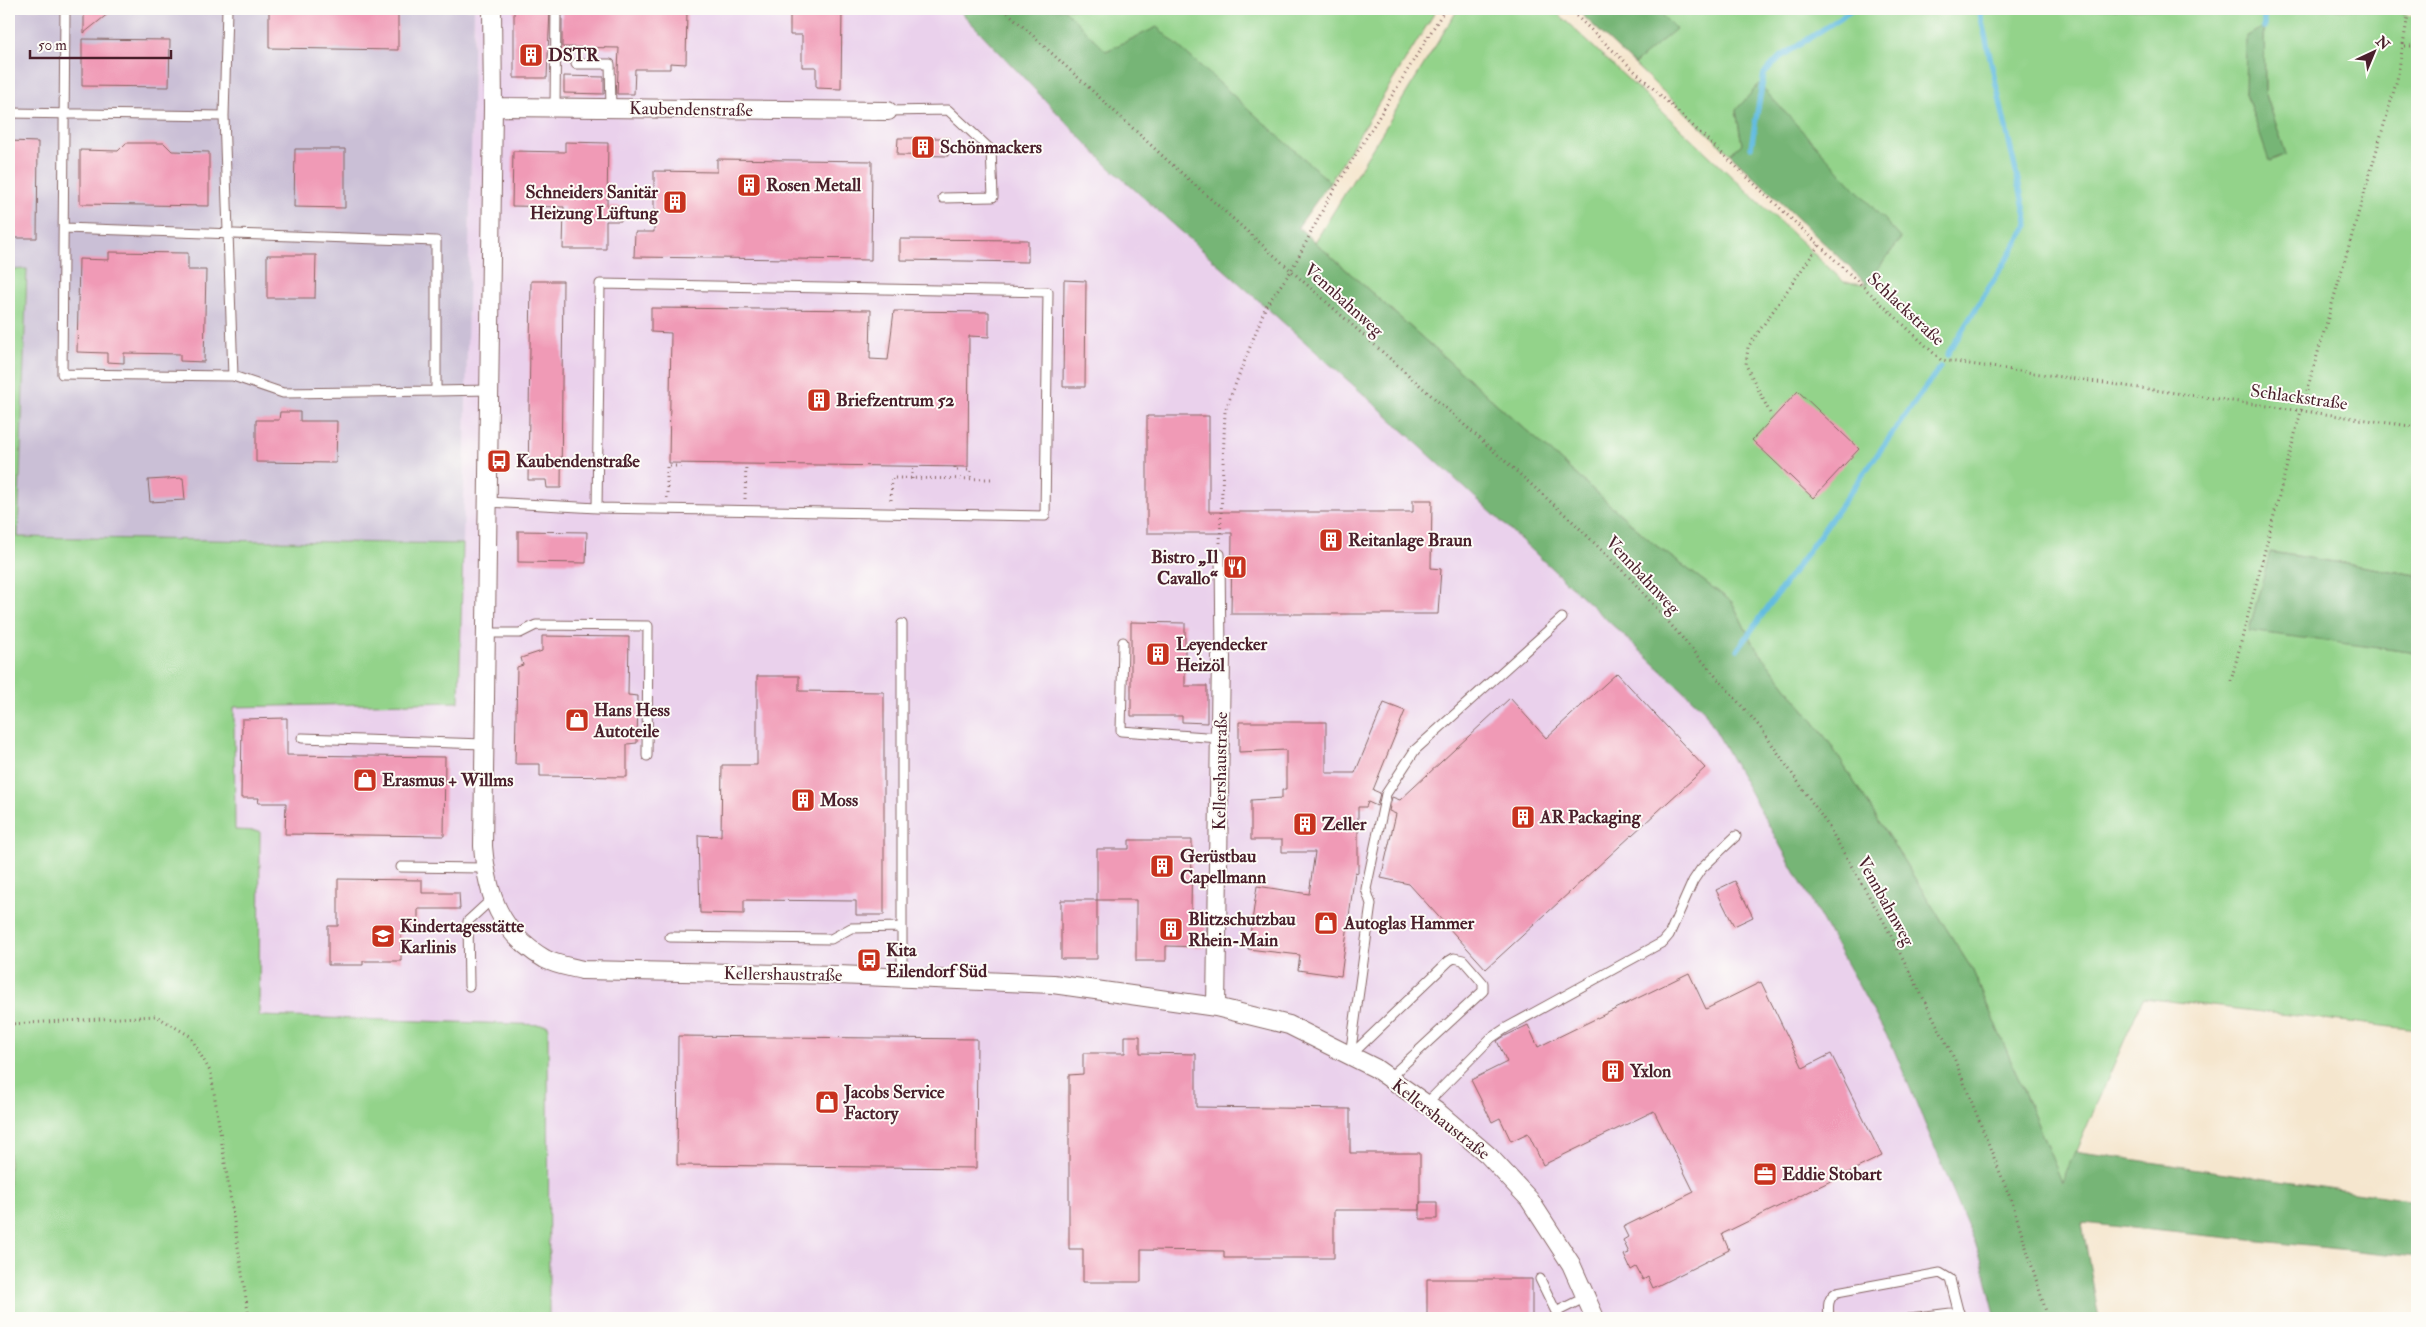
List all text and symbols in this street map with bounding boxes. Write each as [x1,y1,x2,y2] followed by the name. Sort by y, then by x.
[30,28,171,60] scale bar
[2348,28,2398,78] north arrow
[2372,32,2393,54] text: N
[38,36,67,55] text: 50 m
[518,42,544,68] building icon: DSTR
[548,44,600,67] place label: DSTR
[629,97,754,122] street label: Kaubendenstraße
[910,134,936,160] building icon: Schönmackers
[940,136,1042,159] place label: Schönmackers
[736,172,762,198] building icon: Rosen Metall
[766,174,862,197] place label: Rosen Metall
[525,181,659,225] place label: Schneiders Sanitär Heizung Lüftung
[662,189,688,215] building icon: Schneiders Sanitär Heizung Lüftung
[1299,259,1389,343] street label: Vennbahnweg
[1862,268,1950,351] street label: Schlackstraße
[2249,379,2349,416] street label: Schlackstraße
[806,387,832,413] building icon: Briefzentrum 52
[836,389,954,412] place label: Briefzentrum 52
[486,448,512,474] bus stop icon: Kaubendenstraße
[516,450,640,473] place label: Kaubendenstraße
[1318,527,1344,553] building icon: Reitanlage Braun
[1348,529,1473,552] place label: Reitanlage Braun
[1600,531,1686,620] street label: Vennbahnweg
[1151,546,1218,590] place label: Bistro „Il Cavallo“
[1222,554,1248,580] restaurant icon: Bistro „Il Cavallo“
[1176,633,1268,677] place label: Leyendecker Heizöl
[1145,641,1171,667] building icon: Leyendecker Heizöl
[593,699,670,743] place label: Hans Hess Autoteile
[564,707,590,733] shop icon: Hans Hess Autoteile
[1208,711,1233,831] street label: Kellershaustraße
[352,767,378,793] shop icon: Erasmus + Willms
[382,769,513,792] place label: Erasmus + Willms
[790,787,816,813] building icon: Moss
[819,789,858,812] place label: Moss
[1510,804,1536,830] building icon: AR Packaging
[1539,806,1642,829] place label: AR Packaging
[1292,811,1318,837] building icon: Zeller
[1322,813,1367,836] place label: Zeller
[1180,845,1267,889] place label: Gerüstbau Capellmann
[1851,852,1920,951] street label: Vennbahnweg
[1149,853,1175,879] building icon: Gerüstbau Capellmann
[1188,908,1296,952] place label: Blitzschutzbau Rhein-Main
[1313,910,1339,936] shop icon: Autoglas Hammer
[1343,912,1474,935] place label: Autoglas Hammer
[400,915,525,959] place label: Kindertagesstätte Karlinis
[1158,916,1184,942] building icon: Blitzschutzbau Rhein-Main
[370,923,396,949] school or university icon: Kindertagesstätte Karlinis
[886,939,987,983] place label: Kita Eilendorf Süd
[856,947,882,973] bus stop icon: Kita Eilendorf Süd
[723,962,843,987] street label: Kellershaustraße
[1600,1058,1626,1084] building icon: Yxlon
[1629,1060,1672,1083] place label: Yxlon
[1387,1074,1495,1165] street label: Kellershaustraße
[843,1081,945,1125] place label: Jacobs Service Factory
[814,1089,840,1115] shop icon: Jacobs Service Factory
[1752,1161,1778,1187] office icon: Eddie Stobart
[1782,1163,1882,1186] place label: Eddie Stobart

